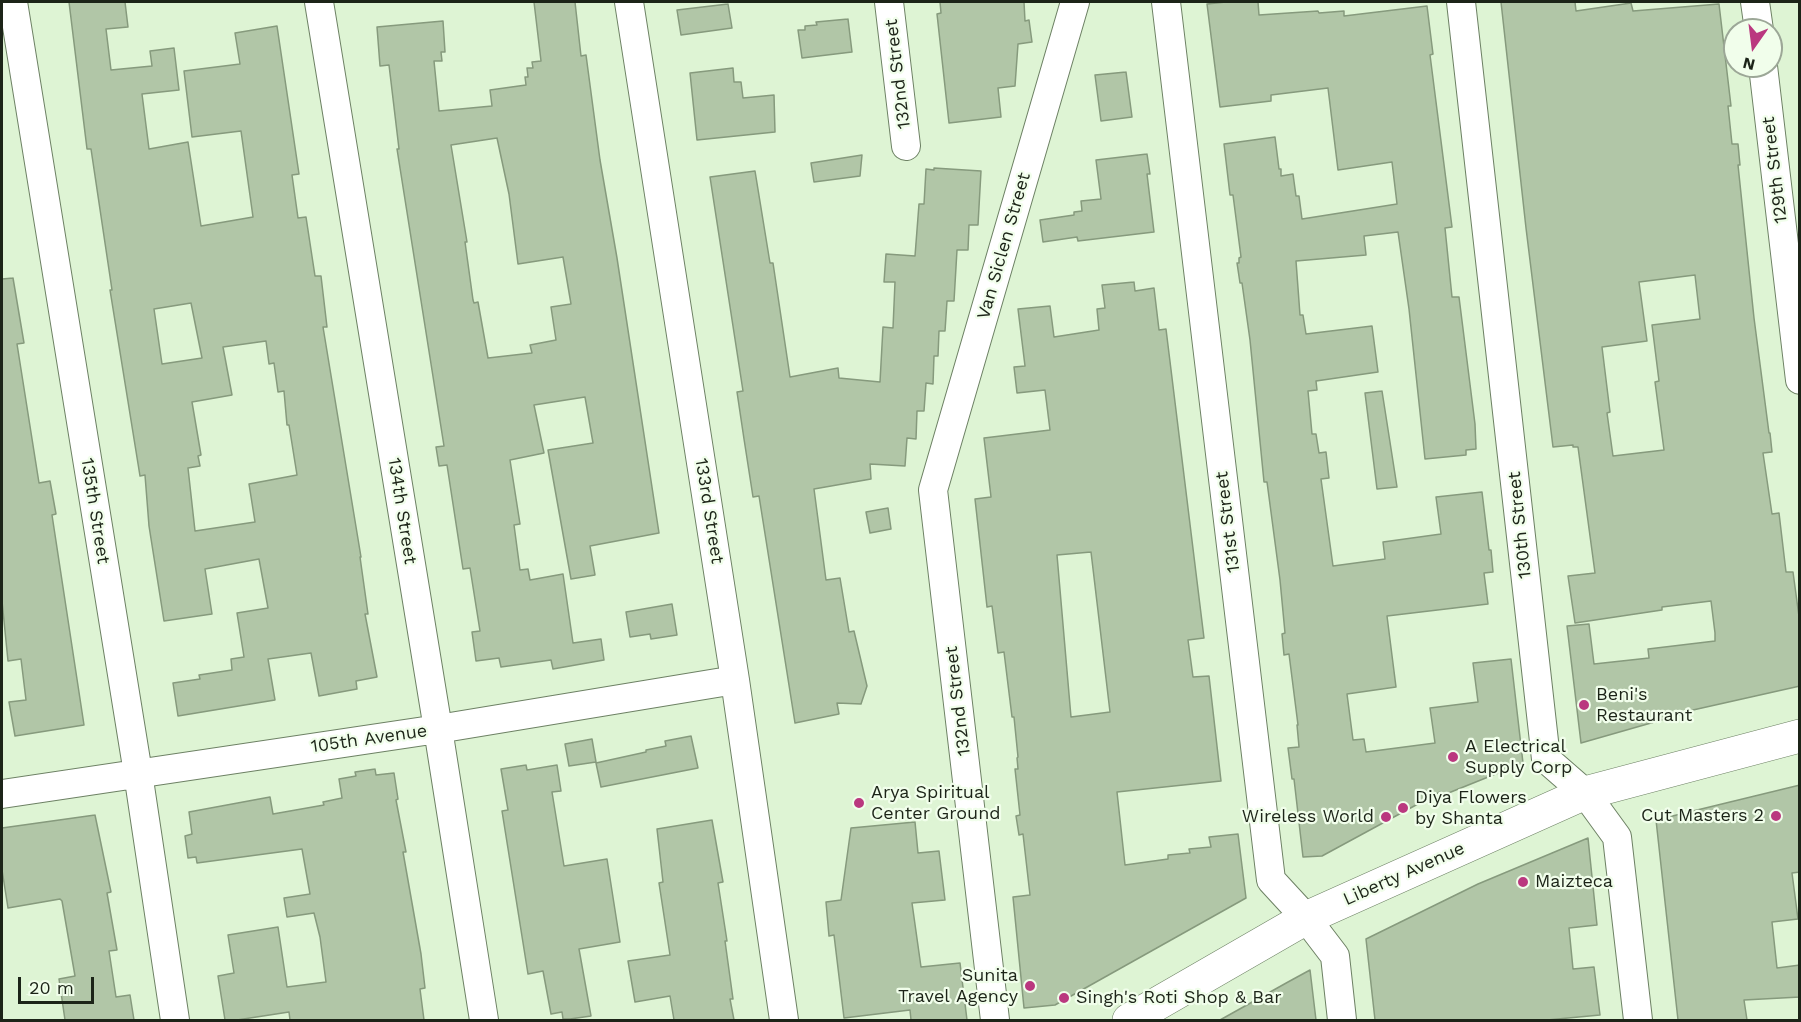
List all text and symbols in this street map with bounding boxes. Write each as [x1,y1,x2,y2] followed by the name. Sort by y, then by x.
[881,18,915,130] street label: 132nd Street
[1723,18,1783,78] north arrow
[1741,53,1757,75] text: N
[1758,115,1792,225] street label: 129th Street
[973,170,1035,322] street label: Van Siclen Street
[76,456,114,566] street label: 135th Street
[383,456,421,566] street label: 134th Street
[690,457,728,565] street label: 133rd Street
[1211,470,1245,574] street label: 131st Street
[1504,470,1536,580] street label: 130th Street
[941,645,975,757] street label: 132nd Street
[1596,684,1692,726] place label: Beni's Restaurant
[1577,698,1591,712] marker: Beni's Restaurant
[309,720,429,758] street label: 105th Avenue
[1465,736,1572,778] place label: A Electrical Supply Corp
[1446,750,1460,764] marker: A Electrical Supply Corp
[871,782,1001,824] place label: Arya Spiritual Center Ground
[1415,787,1527,830] place label: Diya Flowers by Shanta
[852,796,866,810] marker: Arya Spiritual Center Ground
[1396,801,1410,815] marker: Diya Flowers by Shanta
[1641,805,1764,827] place label: Cut Masters 2
[1242,806,1374,828] place label: Wireless World
[1769,809,1783,823] marker: Cut Masters 2
[1379,810,1393,824] marker: Wireless World
[1340,838,1468,910] street label: Liberty Avenue
[1535,871,1613,893] place label: Maizteca
[1516,875,1530,889] marker: Maizteca
[21,965,98,1003] scale bar
[898,965,1018,1008] place label: Sunita Travel Agency
[29,977,74,998] text: 20 m
[1023,979,1037,993] marker: Sunita Travel Agency
[1076,987,1282,1009] place label: Singh's Roti Shop & Bar
[1057,991,1071,1005] marker: Singh's Roti Shop & Bar

